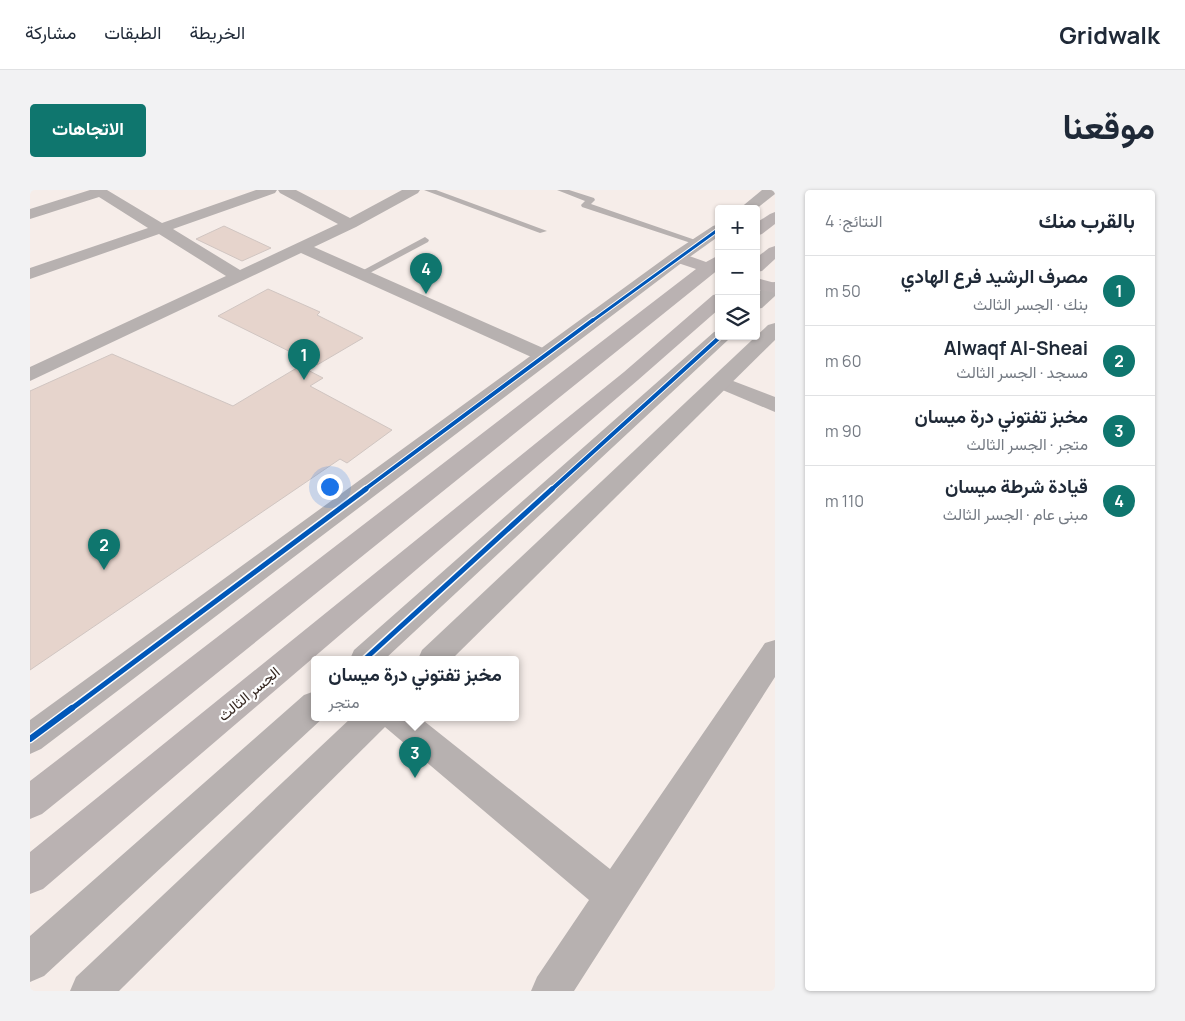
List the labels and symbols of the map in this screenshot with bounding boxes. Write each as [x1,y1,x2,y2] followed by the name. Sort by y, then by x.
[410,253,442,294] pin: 4
[288,339,320,380] pin: 1
[317,474,343,500] your location
[88,529,120,570] pin: 2
[213,661,284,726] street label: الجسر الثالث
[399,737,431,778] pin: 3

